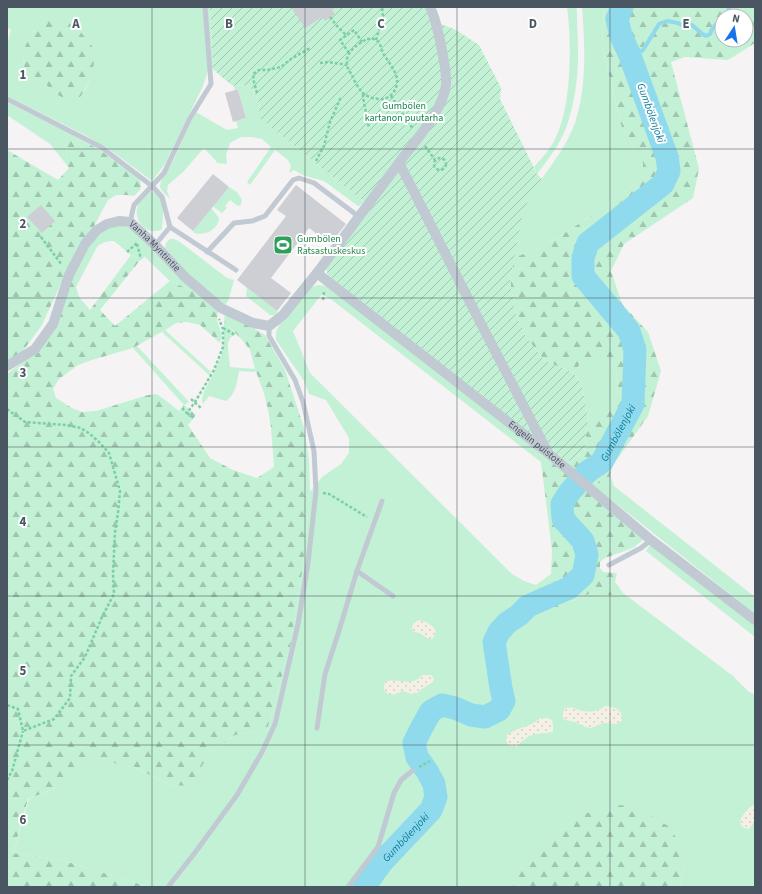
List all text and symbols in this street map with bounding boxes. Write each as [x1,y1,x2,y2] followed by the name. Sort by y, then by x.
[714,8,754,48] north arrow
[731,11,741,27] text: N
[71,15,80,33] text: A
[225,15,233,33] text: B
[377,15,385,33] text: C
[529,15,537,33] text: D
[682,15,690,33] text: E
[20,66,27,84] text: 1
[633,81,669,145] water label: Gumbölenjoki
[365,99,443,125] park label: Gumbölen kartanon puutarha
[20,215,27,233] text: 2
[126,217,184,275] street label: Vanha Myntintie
[297,232,365,258] place label: Gumbölen Ratsastuskeskus
[272,234,294,256] sports icon: Gumbölen Ratsastuskeskus
[20,364,27,382] text: 3
[596,401,639,464] water label: Gumbölenjoki
[505,417,569,472] street label: Engelin puistotie
[20,513,27,531] text: 4
[20,662,27,680] text: 5
[379,809,433,865] water label: Gumbölenjoki
[20,811,27,829] text: 6

